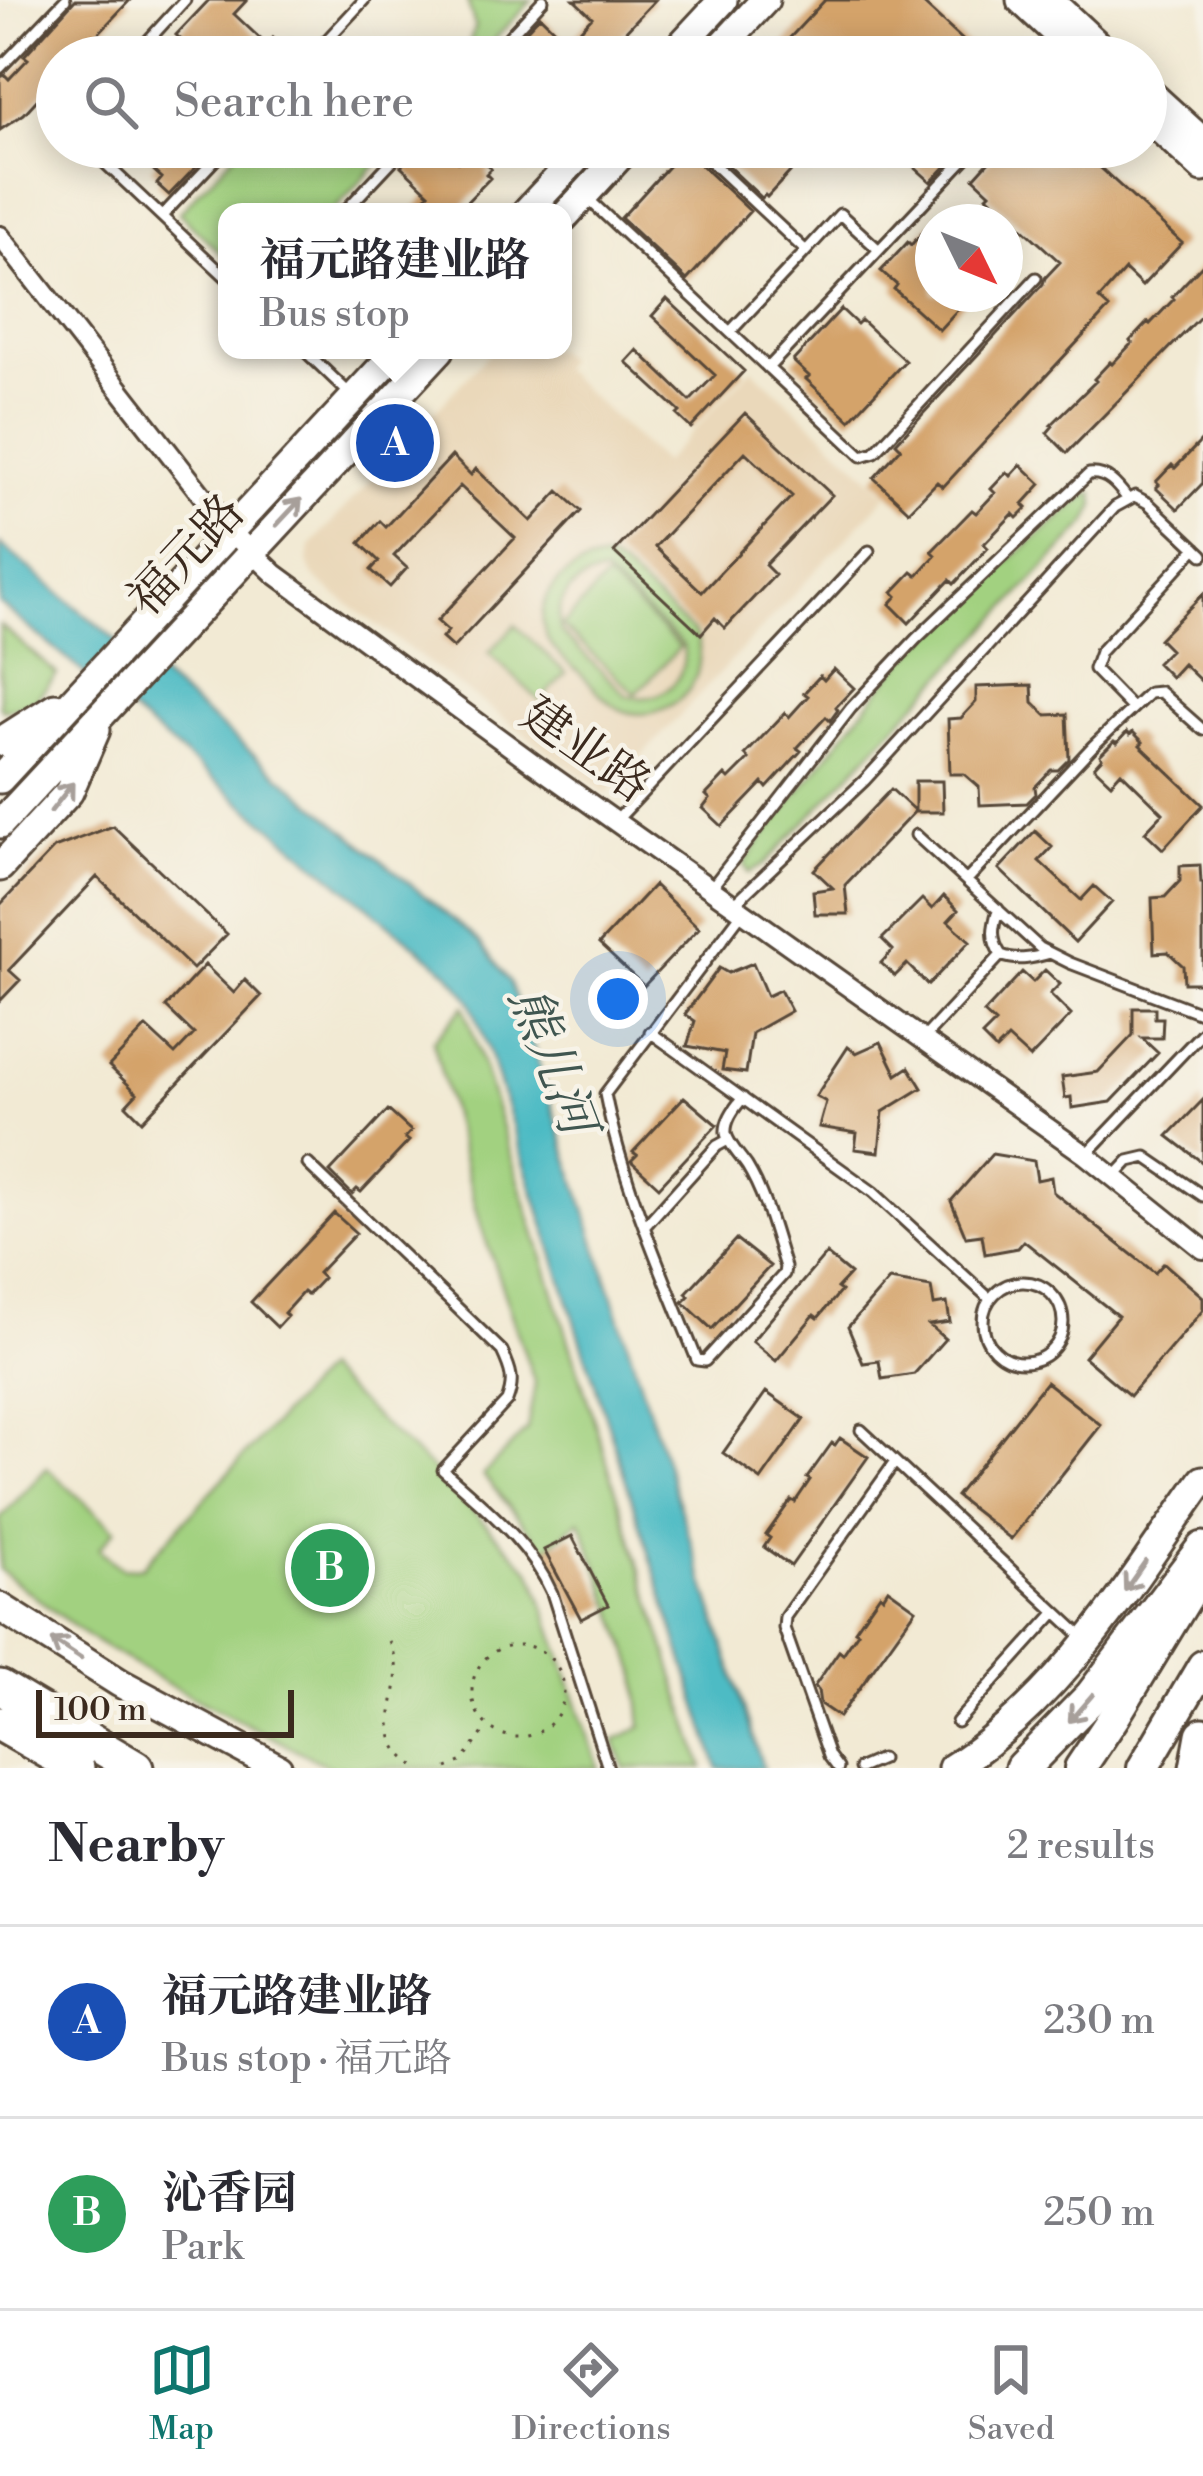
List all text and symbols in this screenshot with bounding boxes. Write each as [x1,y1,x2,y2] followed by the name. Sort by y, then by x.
[36,36,1167,168] search box
[78,69,144,135] icon: search
[174,74,414,131] text: Search here
[218,203,572,359] popup
[915,204,1023,312] north arrow
[260,233,530,290] text: 福元路建业路
[260,290,410,339] text: Bus stop
[356,398,434,488] pin: A
[116,483,258,629] street label: 福元路
[275,498,303,528] one-way arrow
[509,685,661,817] street label: 建业路
[48,782,74,814] one-way arrow
[588,969,648,1029] your location
[494,978,611,1151] water label: 熊儿河
[291,1523,369,1613] pin: B
[1123,1559,1149,1592] one-way arrow
[50,1637,84,1661] one-way arrow
[36,1684,294,1737] scale bar
[54,1690,147,1731] text: 100 m
[1067,1692,1095,1723] one-way arrow
[48,1814,224,1878] text: Nearby
[1007,1822,1155,1871] text: 2 results
[162,1969,432,2026] text: 福元路建业路
[73,1997,101,2046] text: A
[1043,1997,1155,2046] text: 230 m
[162,2035,452,2084] text: Bus stop · 福元路
[162,2166,297,2223] text: 沁香园
[72,2189,102,2238] text: B
[1043,2189,1155,2238] text: 250 m
[162,2223,243,2272] text: Park
[149,2337,215,2450] tab: Map
[512,2337,671,2450] tab: Directions
[968,2337,1054,2450] tab: Saved

